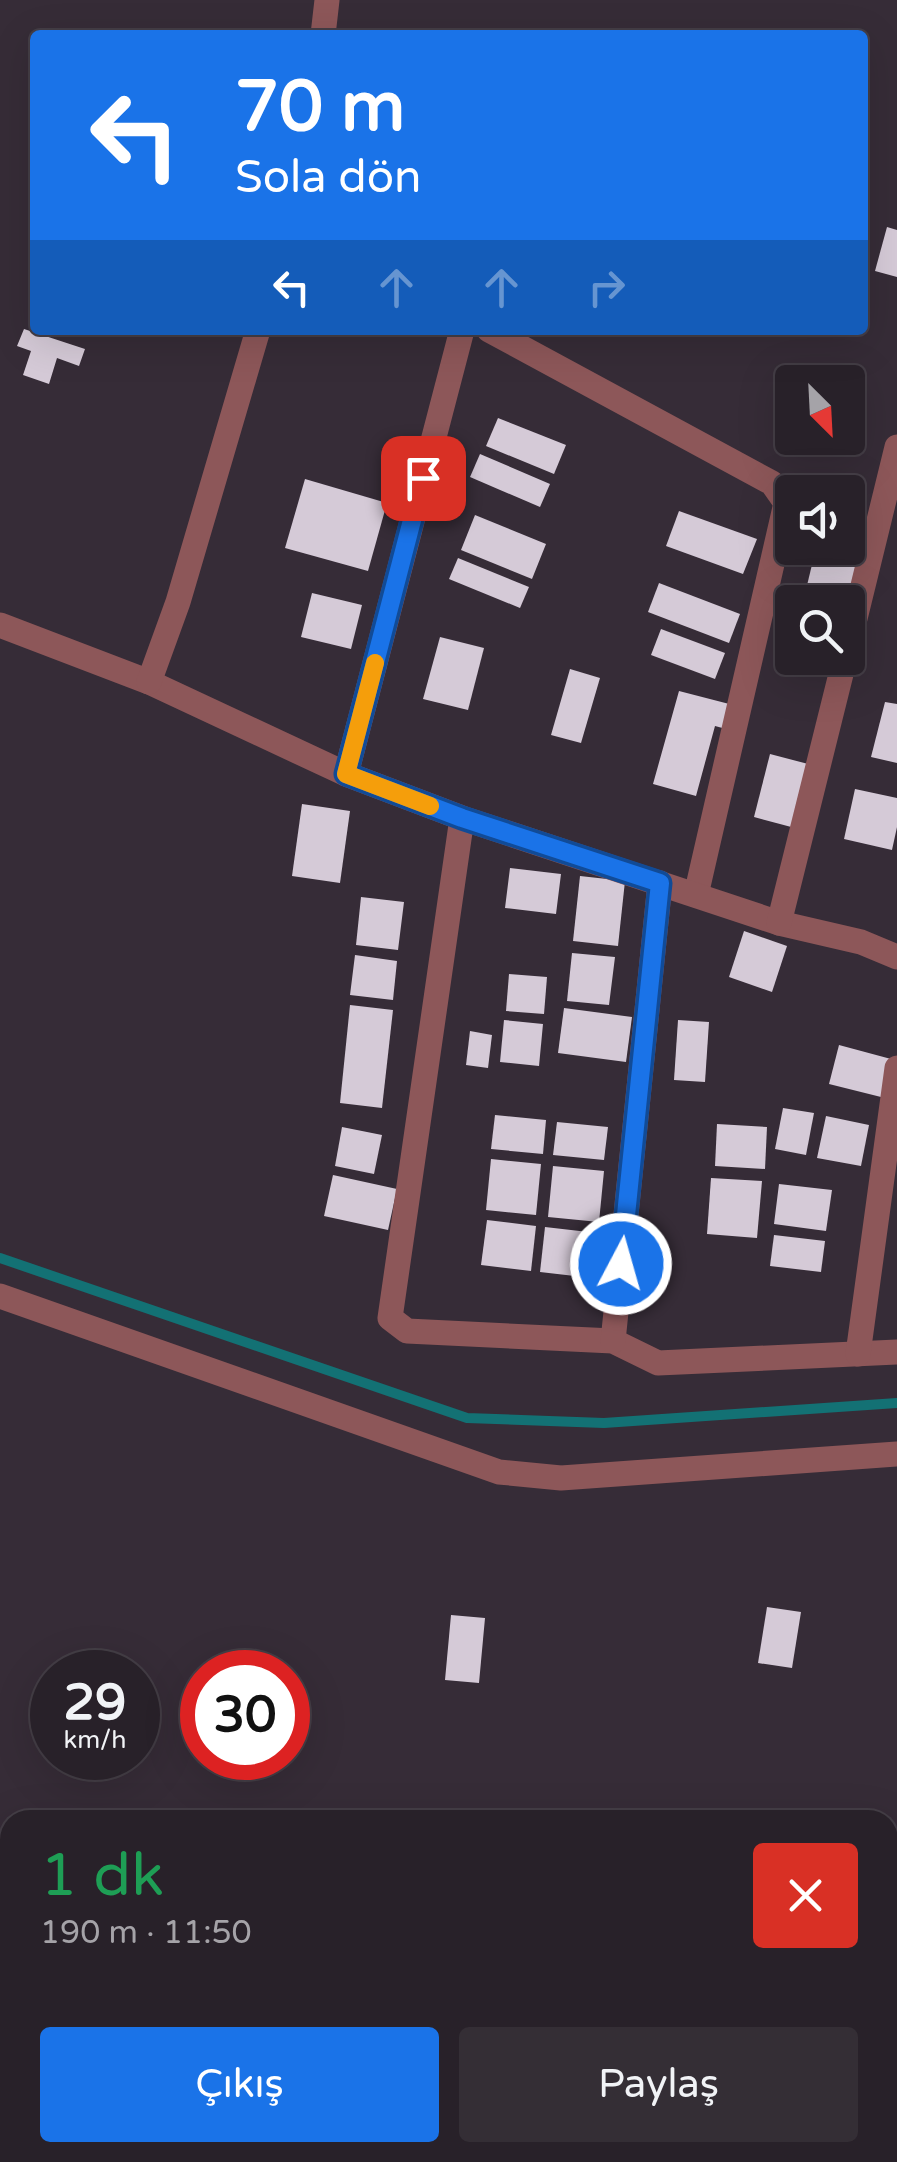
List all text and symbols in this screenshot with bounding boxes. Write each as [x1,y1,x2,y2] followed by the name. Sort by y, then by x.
[235,66,405,150] text: 70 m
[70,70,200,200] icon: left
[235,151,421,205] text: Sola dön
[264,260,319,315] icon: left
[369,260,424,315] icon: ahead
[474,260,529,315] icon: ahead
[579,260,634,315] icon: right
[775,365,865,455] north arrow
[775,365,865,675] map controls
[381,436,466,521] pin
[396,451,451,506] icon: arrive
[775,475,865,565] button: sound
[775,585,865,675] button: search
[569,1212,673,1316] position arrow
[180,1650,310,1780] speed limit sign: 30
[64,1673,126,1733] text: 29
[64,1725,126,1755] text: km/h
[40,1840,164,1912] text: 1 dk
[753,1843,858,1948] button: close
[40,1914,252,1952] text: 190 m · 11:50
[40,2027,439,2142] button: Çıkış
[459,2027,858,2142] button: Paylaş

